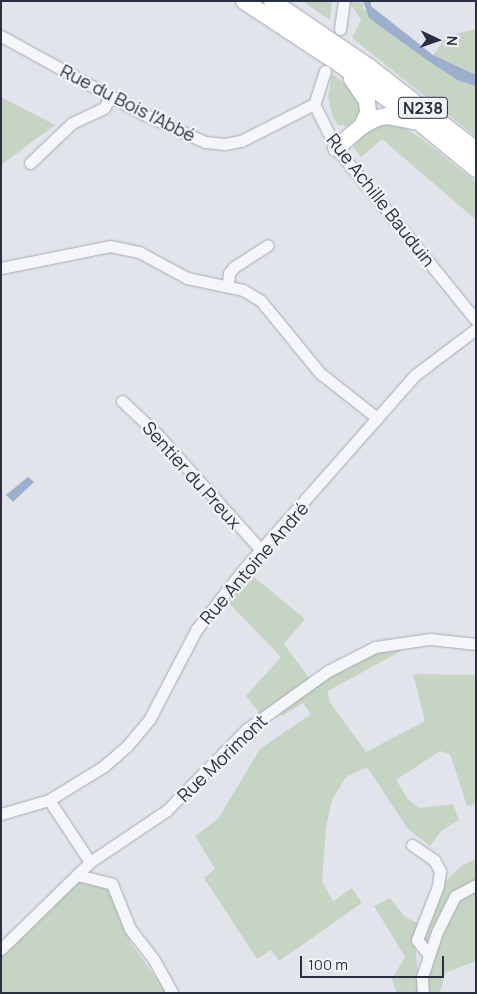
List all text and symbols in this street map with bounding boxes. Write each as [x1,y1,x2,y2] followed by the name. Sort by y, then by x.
[412,15,462,65] north arrow
[443,35,462,46] text: N
[57,60,199,146] street label: Rue du Bois l'Abbé
[397,95,449,122] road number: N238
[322,129,440,271] street label: Rue Achille Bauduin
[138,417,246,533] street label: Sentier du Preux
[195,498,313,628] street label: Rue Antoine André
[173,710,271,806] street label: Rue Morimont
[302,946,446,978] scale bar
[308,954,348,975] text: 100 m

